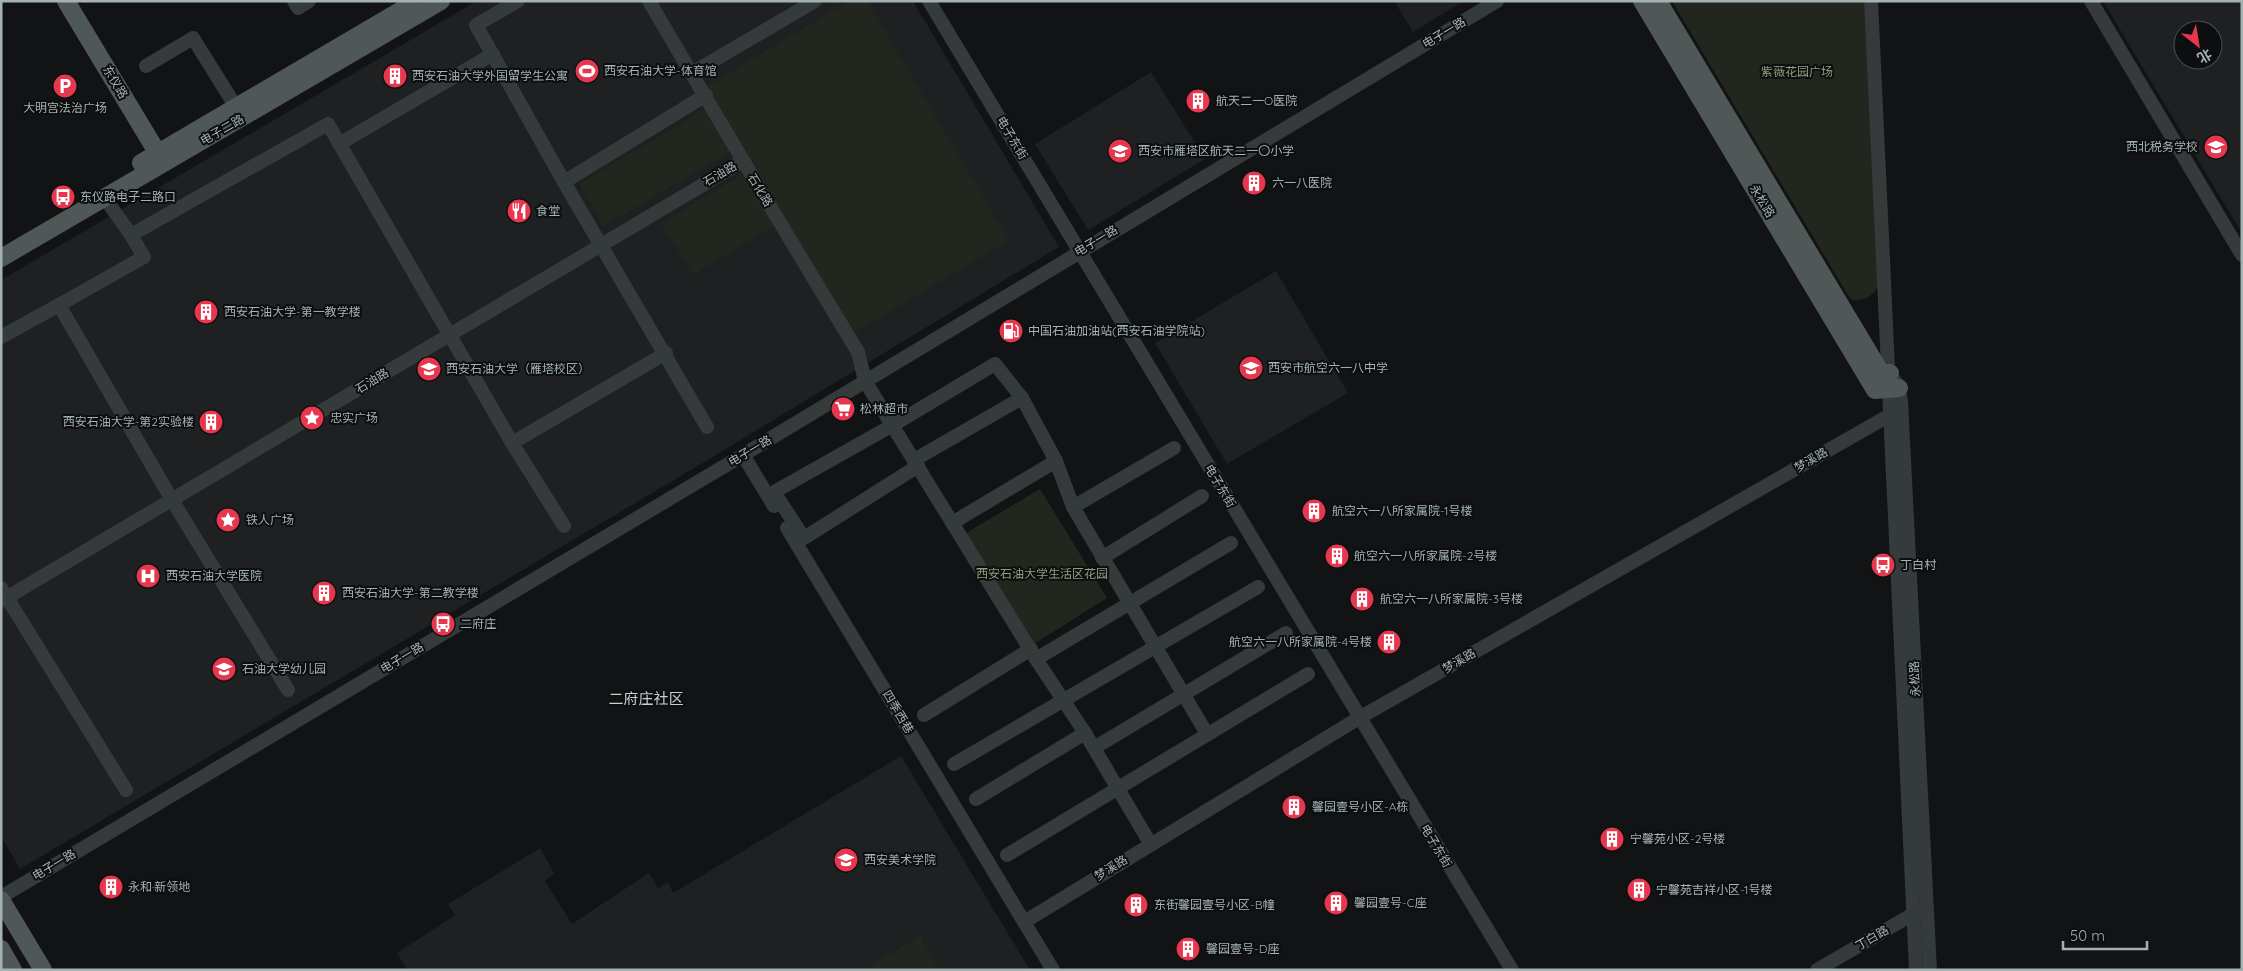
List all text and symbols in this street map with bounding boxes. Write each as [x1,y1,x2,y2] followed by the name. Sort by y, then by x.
[1419,14,1468,51] street label: 电子一路
[2173,20,2223,70] north arrow
[2194,45,2215,67] text: 北
[574,58,600,84] sports icon: 西安石油大学-体育馆
[100,62,131,101] street label: 东仪路
[382,63,408,89] building icon: 西安石油大学外国留学生公寓
[604,63,717,78] place label: 西安石油大学-体育馆
[1761,64,1833,79] park label: 紫薇花园广场
[412,68,568,83] place label: 西安石油大学外国留学生公寓
[52,73,78,99] parking icon: 大明宫法治广场
[1185,88,1211,114] building icon: 航天二一O医院
[1216,93,1297,108] place label: 航天二一O医院
[23,100,107,115] place label: 大明宫法治广场
[197,111,246,148] street label: 电子二路
[994,113,1031,162] street label: 电子东街
[2203,134,2229,160] school or university icon: 西北税务学校
[1107,138,1133,164] school or university icon: 西安市雁塔区航天二一〇小学
[2126,139,2198,154] place label: 西北税务学校
[1138,143,1294,158] place label: 西安市雁塔区航天二一〇小学
[700,158,739,189] street label: 石油路
[745,170,776,209] street label: 石化路
[1241,170,1267,196] building icon: 六一八医院
[1272,175,1332,190] place label: 六一八医院
[1747,181,1778,220] street label: 永松路
[50,184,76,210] bus stop icon: 东仪路电子二路口
[80,189,176,204] place label: 东仪路电子二路口
[506,198,532,224] restaurant icon: 食堂
[536,203,560,218] place label: 食堂
[1071,222,1120,259] street label: 电子一路
[193,299,219,325] building icon: 西安石油大学-第一教学楼
[224,304,361,319] place label: 西安石油大学-第一教学楼
[998,318,1024,344] fuel station icon: 中国石油加油站(西安石油学院站)
[1028,323,1205,338] place label: 中国石油加油站(西安石油学院站)
[1238,355,1264,381] school or university icon: 西安市航空六一八中学
[416,356,442,382] school or university icon: 西安石油大学（雁塔校区）
[1268,360,1388,375] place label: 西安市航空六一八中学
[446,361,590,376] place label: 西安石油大学（雁塔校区）
[352,365,391,396] street label: 石油路
[830,396,856,422] supermarket icon: 松林超市
[860,401,908,416] place label: 松林超市
[299,405,325,431] place icon: 忠实广场
[198,409,224,435] building icon: 西安石油大学-第2实验楼
[330,410,378,425] place label: 忠实广场
[63,414,194,429] place label: 西安石油大学-第2实验楼
[725,432,774,469] street label: 电子一路
[1791,444,1830,475] street label: 梦溪路
[1202,461,1239,510] street label: 电子东街
[1301,498,1327,524] building icon: 航空六一八所家属院-1号楼
[1332,503,1473,518] place label: 航空六一八所家属院-1号楼
[215,507,241,533] place icon: 铁人广场
[246,512,294,527] place label: 铁人广场
[1324,543,1350,569] building icon: 航空六一八所家属院-2号楼
[1354,548,1497,563] place label: 航空六一八所家属院-2号楼
[1870,552,1896,578] bus stop icon: 丁白村
[1900,557,1937,572] place label: 丁白村
[135,563,161,589] hospital icon: 西安石油大学医院
[976,566,1108,581] park label: 西安石油大学生活区花园
[166,568,262,583] place label: 西安石油大学医院
[311,580,337,606] building icon: 西安石油大学-第二教学楼
[342,585,479,600] place label: 西安石油大学-第二教学楼
[1349,586,1375,612] building icon: 航空六一八所家属院-3号楼
[1380,591,1523,606] place label: 航空六一八所家属院-3号楼
[430,611,456,637] bus stop icon: 二府庄
[460,616,496,631] place label: 二府庄
[1376,629,1402,655] building icon: 航空六一八所家属院-4号楼
[1229,634,1372,649] place label: 航空六一八所家属院-4号楼
[377,639,426,676] street label: 电子一路
[1439,645,1478,676] street label: 梦溪路
[211,656,237,682] school or university icon: 石油大学幼儿园
[242,661,326,676] place label: 石油大学幼儿园
[1906,661,1923,697] street label: 永松路
[880,687,917,736] street label: 四季西巷
[608,689,684,708] district label: 二府庄社区
[1281,794,1307,820] building icon: 馨园壹号小区-A栋
[1312,799,1408,814] place label: 馨园壹号小区-A栋
[1418,821,1455,870] street label: 电子东街
[1599,826,1625,852] building icon: 宁馨苑小区-2号楼
[1630,831,1725,846] place label: 宁馨苑小区-2号楼
[29,846,78,883] street label: 电子一路
[833,847,859,873] school or university icon: 西安美术学院
[864,852,936,867] place label: 西安美术学院
[1091,852,1130,883] street label: 梦溪路
[98,874,124,900] building icon: 永和·新领地
[1626,877,1652,903] building icon: 宁馨苑吉祥小区-1号楼
[128,879,190,894] place label: 永和·新领地
[1656,882,1773,897] place label: 宁馨苑吉祥小区-1号楼
[1323,890,1349,916] building icon: 馨园壹号-C座
[1123,892,1149,918] building icon: 东街馨园壹号小区-B幢
[1354,895,1427,910] place label: 馨园壹号-C座
[1154,897,1275,912] place label: 东街馨园壹号小区-B幢
[2063,918,2147,950] scale bar
[1852,922,1891,953] street label: 丁白路
[2070,926,2105,945] text: 50 m
[1175,936,1201,962] building icon: 馨园壹号-D座
[1206,941,1279,956] place label: 馨园壹号-D座

